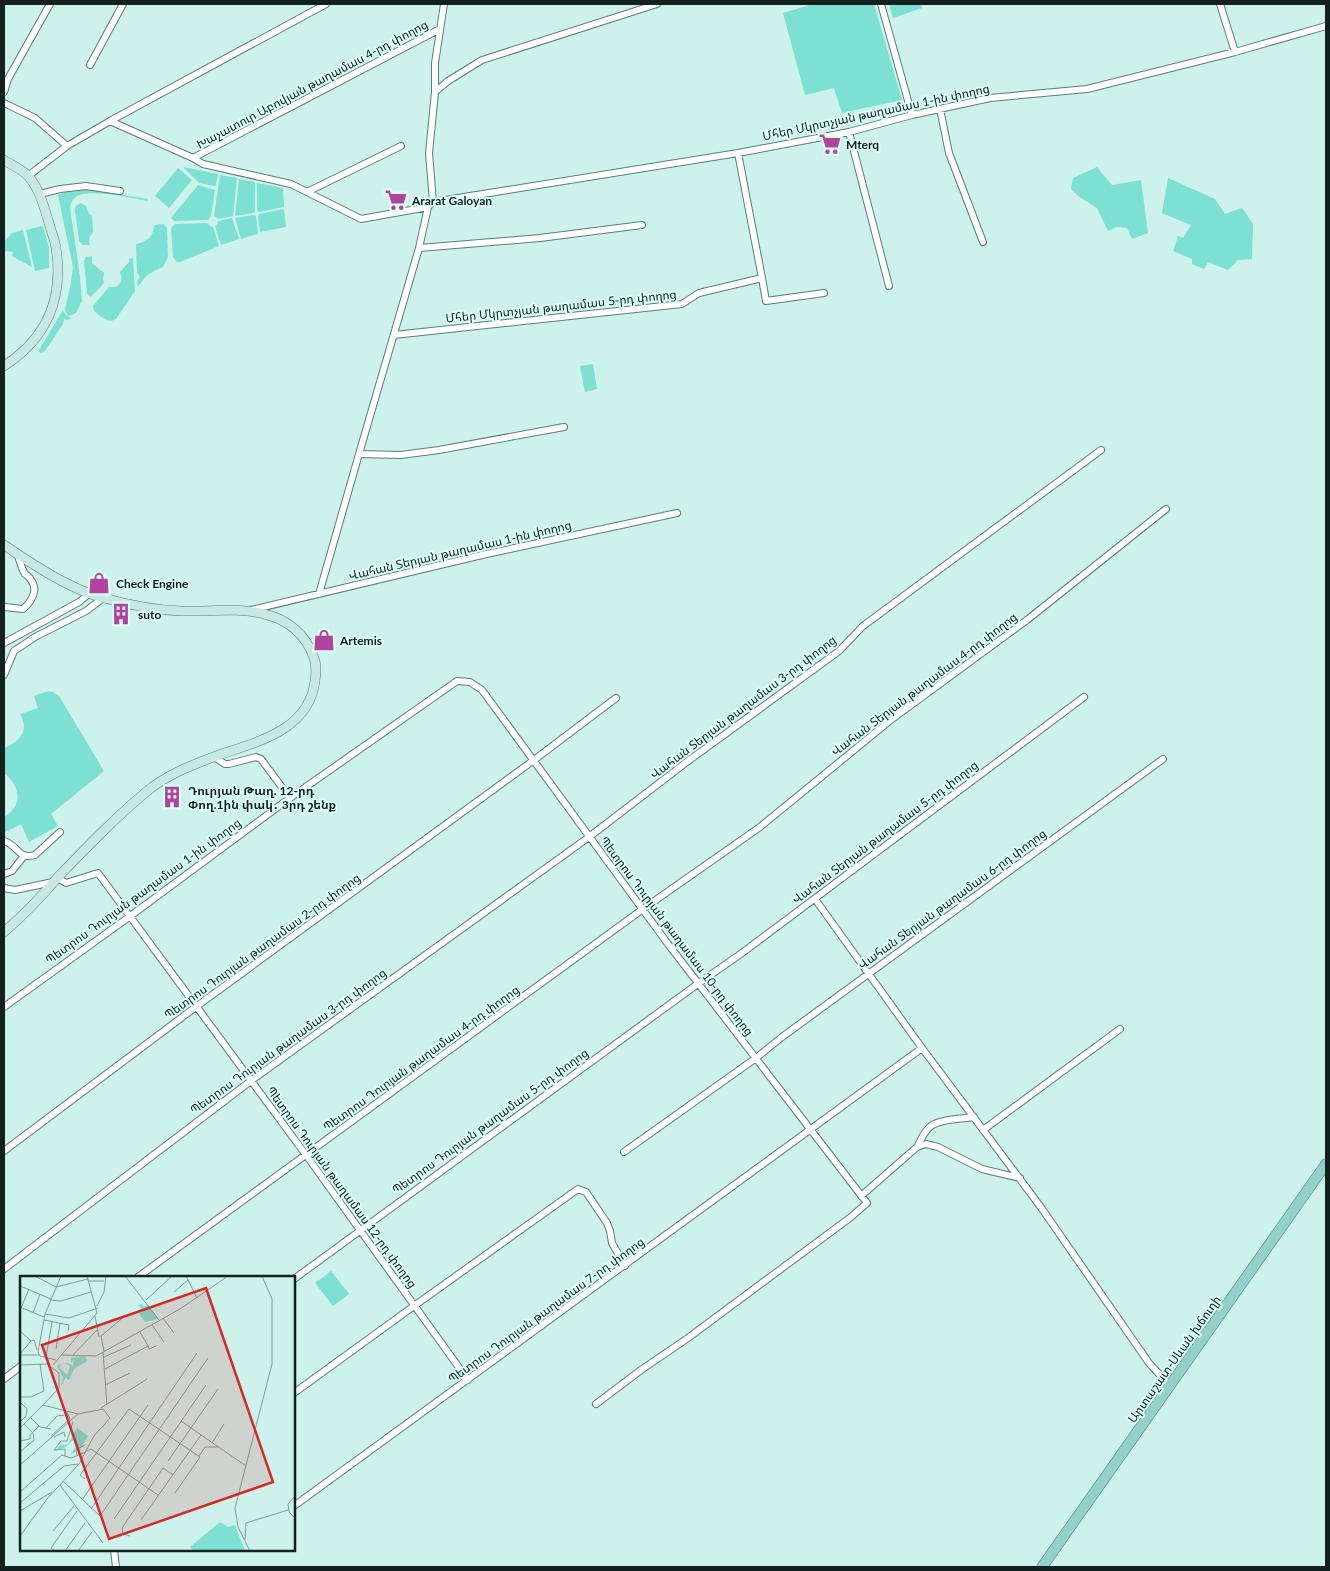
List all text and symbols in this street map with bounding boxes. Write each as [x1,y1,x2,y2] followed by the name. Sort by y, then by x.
[194,16,430,152] street label: Խաչատուր Աբովյան թաղամաս 4-րդ փողոց
[761,81,991,143] street label: Մհեր Մկրտչյան թաղամաս 1-ին փողոց
[817,131,843,157] supermarket icon: Mterq
[846,137,879,152] place label: Mterq
[383,187,409,213] supermarket icon: Ararat Galoyan
[411,193,492,208] place label: Ararat Galoyan
[445,286,677,326] street label: Մհեր Մկրտչյան թաղամաս 5-րդ փողոց
[347,517,573,583] street label: Վահան Տերյան թաղամաս 1-ին փողոց
[86,570,112,596] shop icon: Check Engine
[116,576,189,591] place label: Check Engine
[108,601,134,627] building icon: suto
[138,607,161,622] place label: suto
[828,609,1020,759] street label: Վահան Տերյան թաղամաս 4-րդ փողոց
[311,627,337,653] shop icon: Artemis
[647,632,839,782] street label: Վահան Տերյան թաղամաս 3-րդ փողոց
[339,633,382,648] place label: Artemis
[789,757,981,907] street label: Վահան Տերյան թաղամաս 5-րդ փողոց
[188,783,336,812] place label: Դուրյան Թաղ. 12-րդ Փող.1ին փակ․ 3րդ շենք
[159,784,185,810] building icon: Դուրյան Թաղ. 12-րդ Փող.1ին փակ․ 3րդ շենք
[42,815,244,967] street label: Պետրոս Դուրյան թաղամաս 1-ին փողոց
[855,826,1049,972] street label: Վահան Տերյան թաղամաս 6-րդ փողոց
[597,833,757,1039] street label: Պետրոս Դուրյան թաղամաս 10-րդ փողոց
[161,870,363,1022] street label: Պետրոս Դուրյան թաղամաս 2-րդ փողոց
[187,965,389,1117] street label: Պետրոս Դուրյան թաղամաս 3-րդ փողոց
[320,982,522,1134] street label: Պետրոս Դուրյան թաղամաս 4-րդ փողոց
[389,1045,591,1197] street label: Պետրոս Դուրյան թաղամաս 5-րդ փողոց
[264,1083,420,1291] street label: Պետրոս Դուրյան թաղամաս 12-րդ փողոց
[445,1234,647,1386] street label: Պետրոս Դուրյան թաղամաս 7-րդ փողոց
[20,1276,295,1551] inset map
[1124,1292,1224,1426] street label: Արտաշատ-Սևան խճուղի

